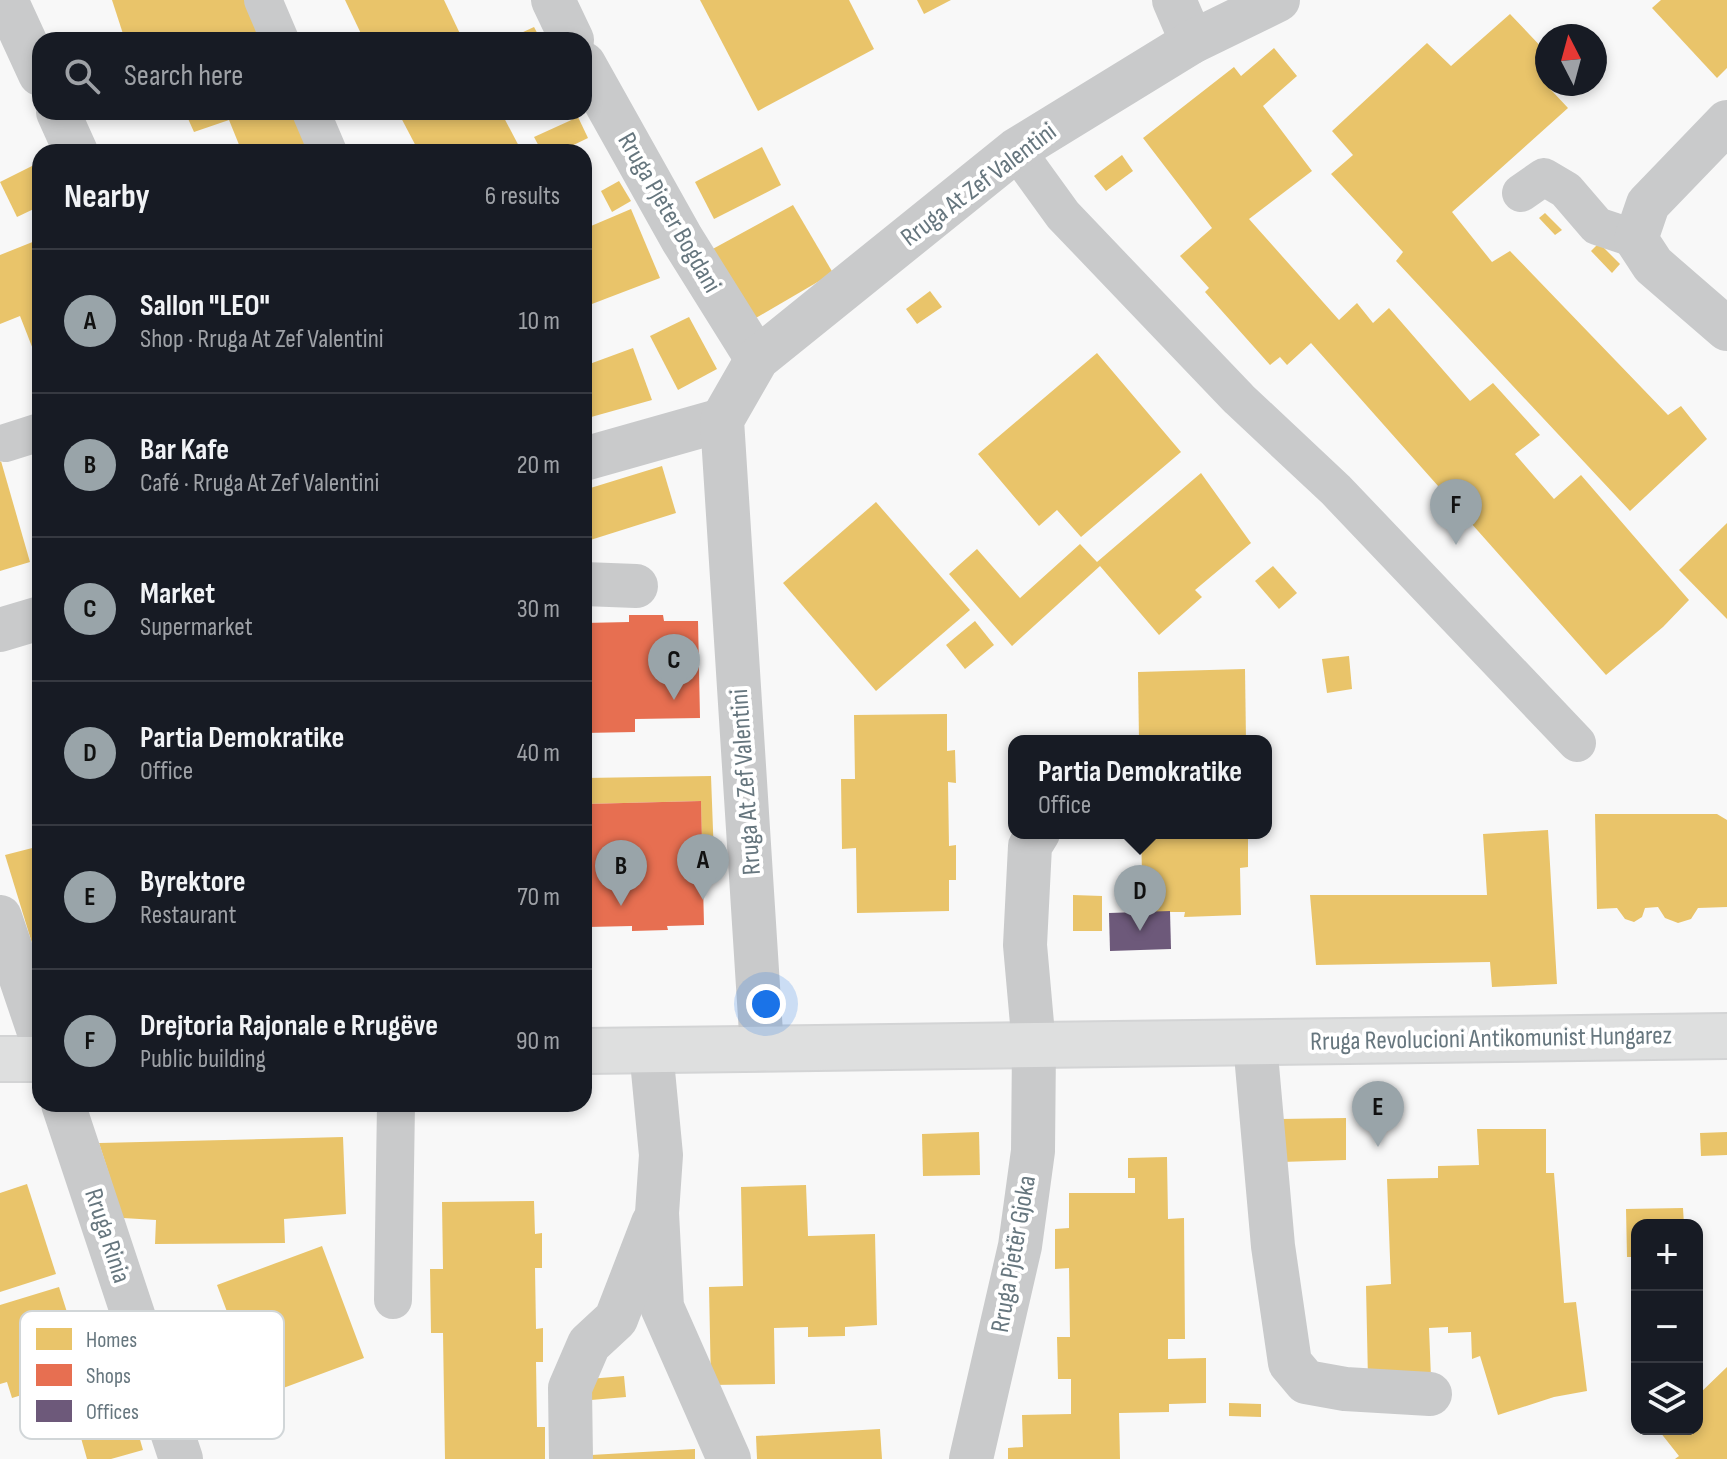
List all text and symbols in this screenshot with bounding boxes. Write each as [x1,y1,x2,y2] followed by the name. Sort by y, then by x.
[1535,24,1607,96] north arrow
[32,32,592,120] search box
[60,54,104,98] icon: search
[124,58,243,94] text: Search here
[895,117,1063,253] street label: Rruga At Zef Valentini
[611,127,727,299] street label: Rruga Pjeter Bogdani
[64,176,150,217] text: Nearby
[485,181,560,212] text: 6 results
[140,288,270,324] text: Sallon "LEO"
[84,306,96,337] text: A
[518,306,560,337] text: 10 m
[140,324,384,355] text: Shop · Rruga At Zef Valentini
[140,432,229,468] text: Bar Kafe
[84,450,96,481] text: B
[517,450,560,481] text: 20 m
[140,468,379,499] text: Café · Rruga At Zef Valentini
[1430,479,1482,545] pin: F
[140,576,215,612] text: Market
[83,594,97,625] text: C
[517,594,560,625] text: 30 m
[140,612,253,643] text: Supermarket
[648,634,700,700] pin: C
[724,688,768,876] street label: Rruga At Zef Valentini
[140,720,344,756] text: Partia Demokratike
[1008,735,1272,839] popup
[83,738,97,769] text: D
[517,738,560,769] text: 40 m
[1038,754,1242,790] text: Partia Demokratike
[140,756,193,787] text: Office
[1038,790,1091,821] text: Office
[677,834,729,900] pin: A
[595,840,647,906] pin: B
[140,864,246,900] text: Byrektore
[1114,865,1166,931] pin: D
[84,882,96,913] text: E
[517,882,560,913] text: 70 m
[140,900,236,931] text: Restaurant
[746,984,786,1024] your location
[140,1008,438,1044] text: Drejtoria Rajonale e Rrugëve
[1310,1020,1672,1058] street label: Rruga Revolucioni Antikomunist Hungarez
[85,1026,95,1057] text: F
[516,1026,560,1057] text: 90 m
[140,1044,266,1075] text: Public building
[1352,1081,1404,1147] pin: E
[985,1173,1043,1335] street label: Rruga Pjetër Gjoka
[77,1185,137,1287] street label: Rruga Rinia
[1631,1219,1703,1435] map controls
[1631,1219,1703,1291] button: +
[1631,1291,1703,1363] button: −
[20,1311,284,1439] legend
[86,1327,137,1354] text: Homes
[86,1363,131,1390] text: Shops
[1631,1363,1703,1435] button: layers
[86,1399,139,1426] text: Offices

